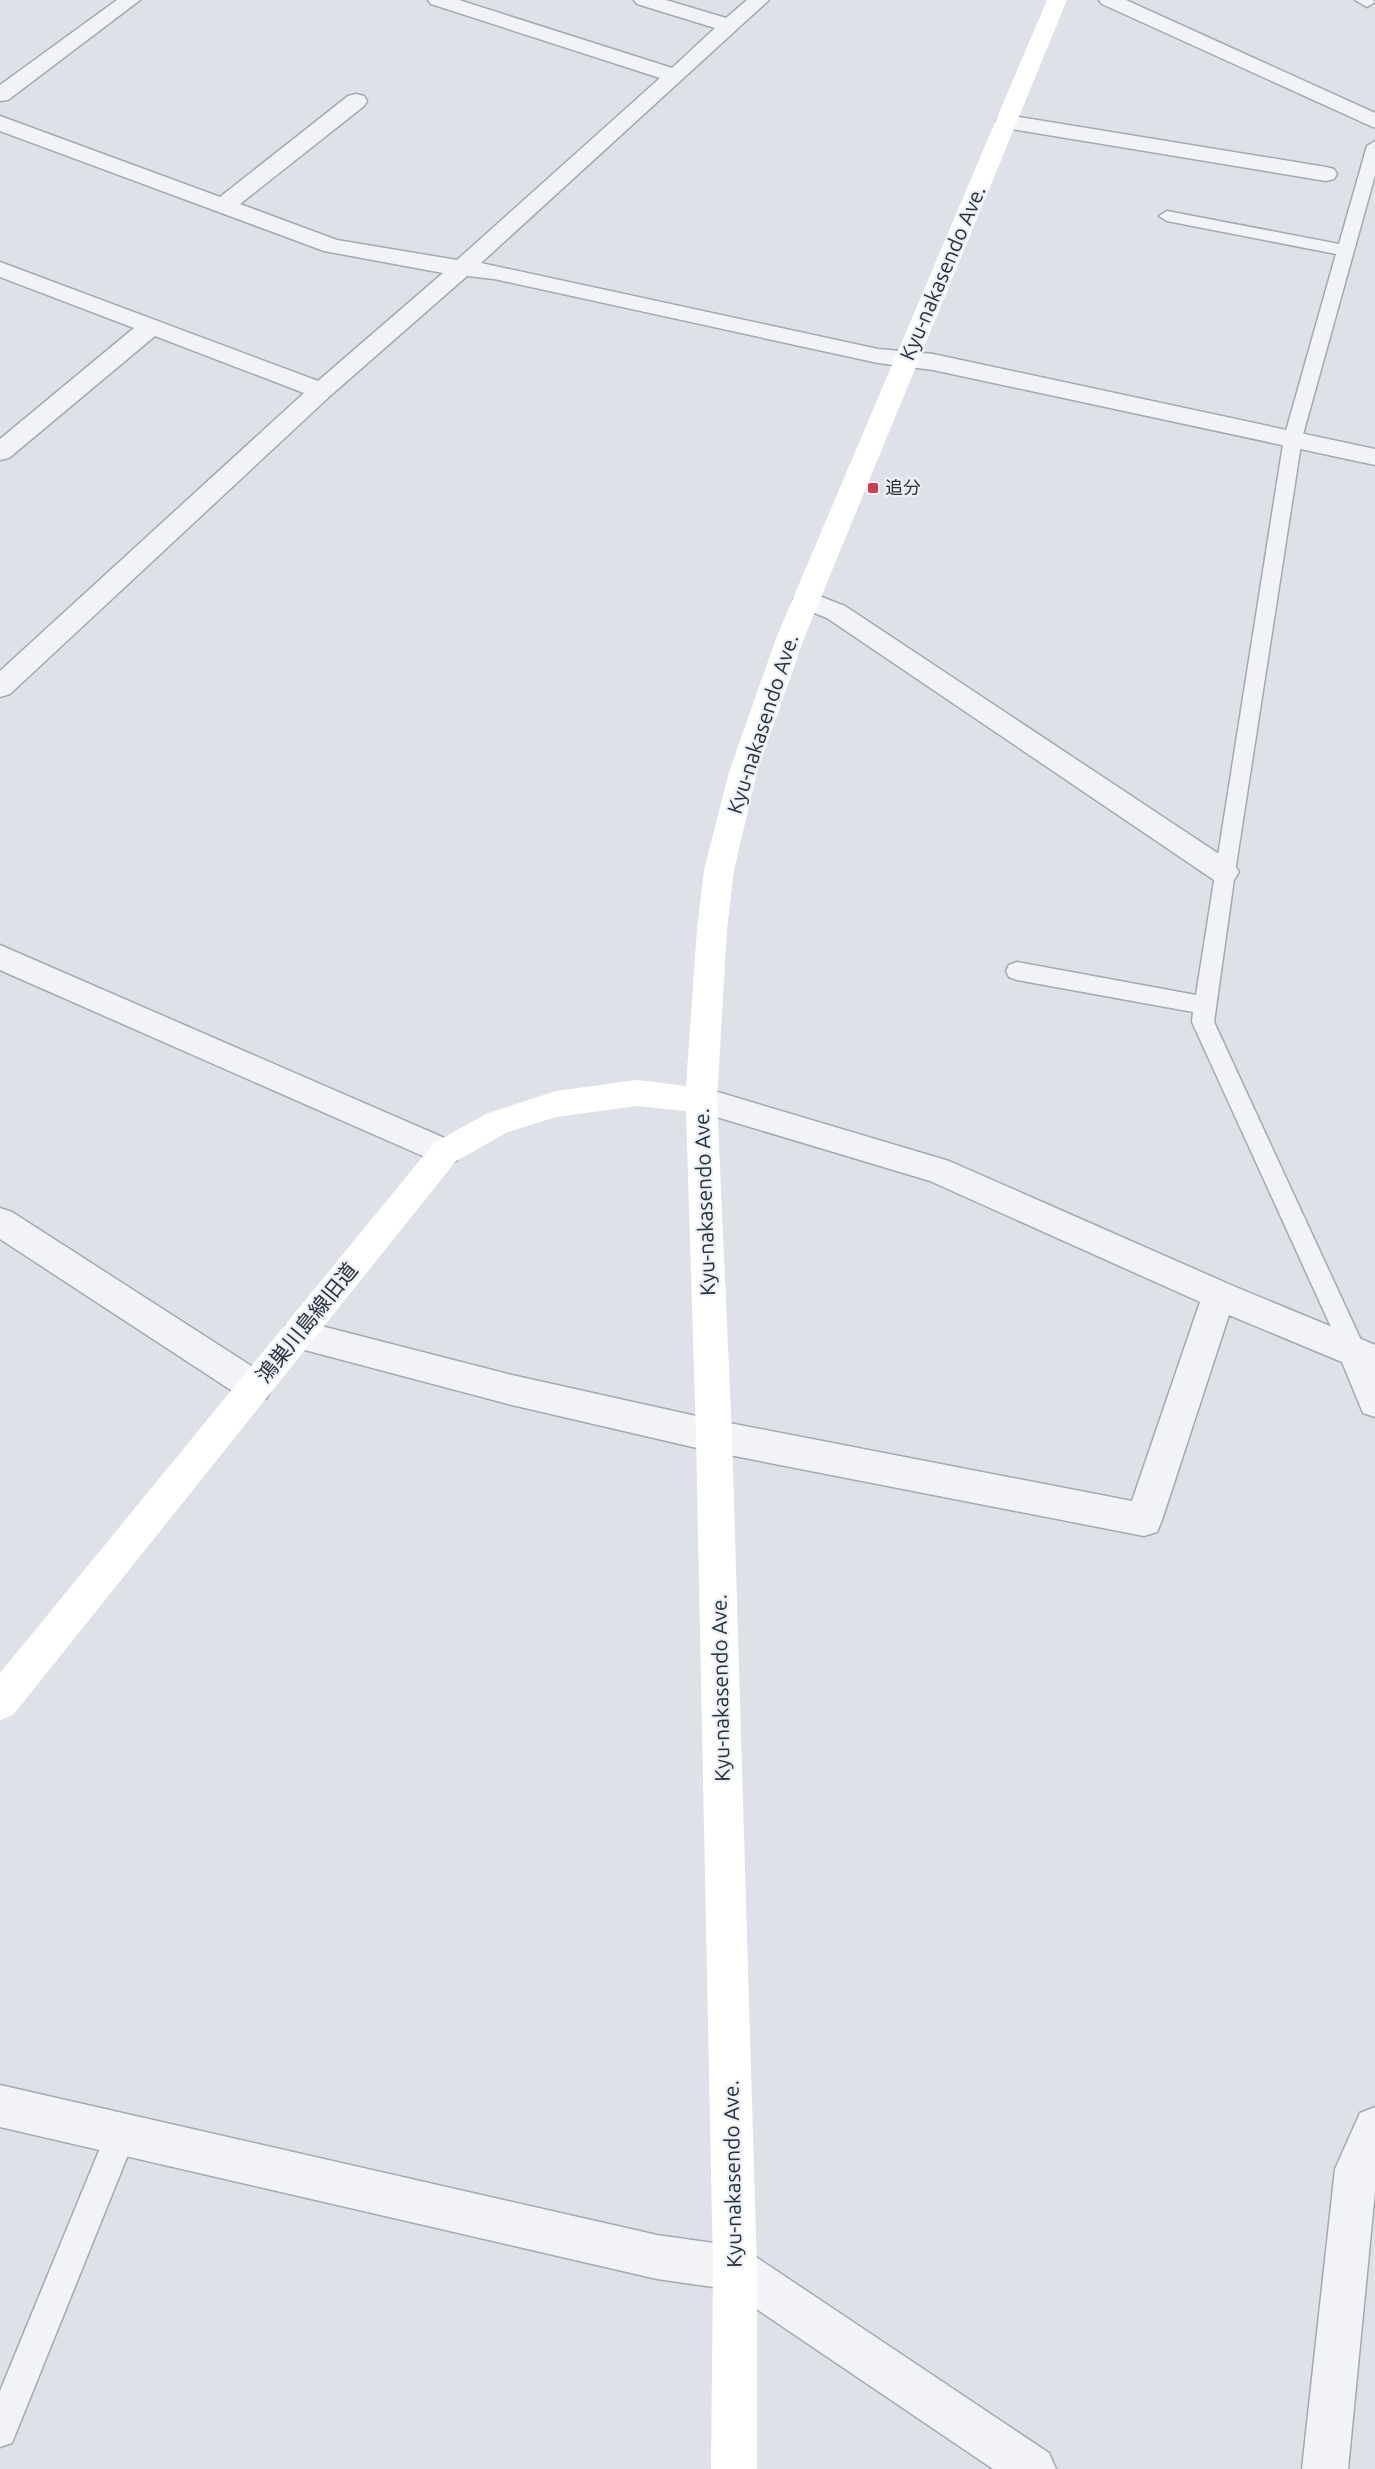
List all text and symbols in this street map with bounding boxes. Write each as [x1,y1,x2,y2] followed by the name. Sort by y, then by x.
[894,182,990,364] street label: Kyu-nakasendo Ave.
[885,477,921,497] place label: 追分
[866,481,880,495] marker: 追分
[722,631,802,817] street label: Kyu-nakasendo Ave.
[689,1108,719,1296] street label: Kyu-nakasendo Ave.
[251,1258,362,1387] street label: 鴻巣川島線旧道
[706,1594,734,1782] street label: Kyu-nakasendo Ave.
[718,2080,746,2268] street label: Kyu-nakasendo Ave.

